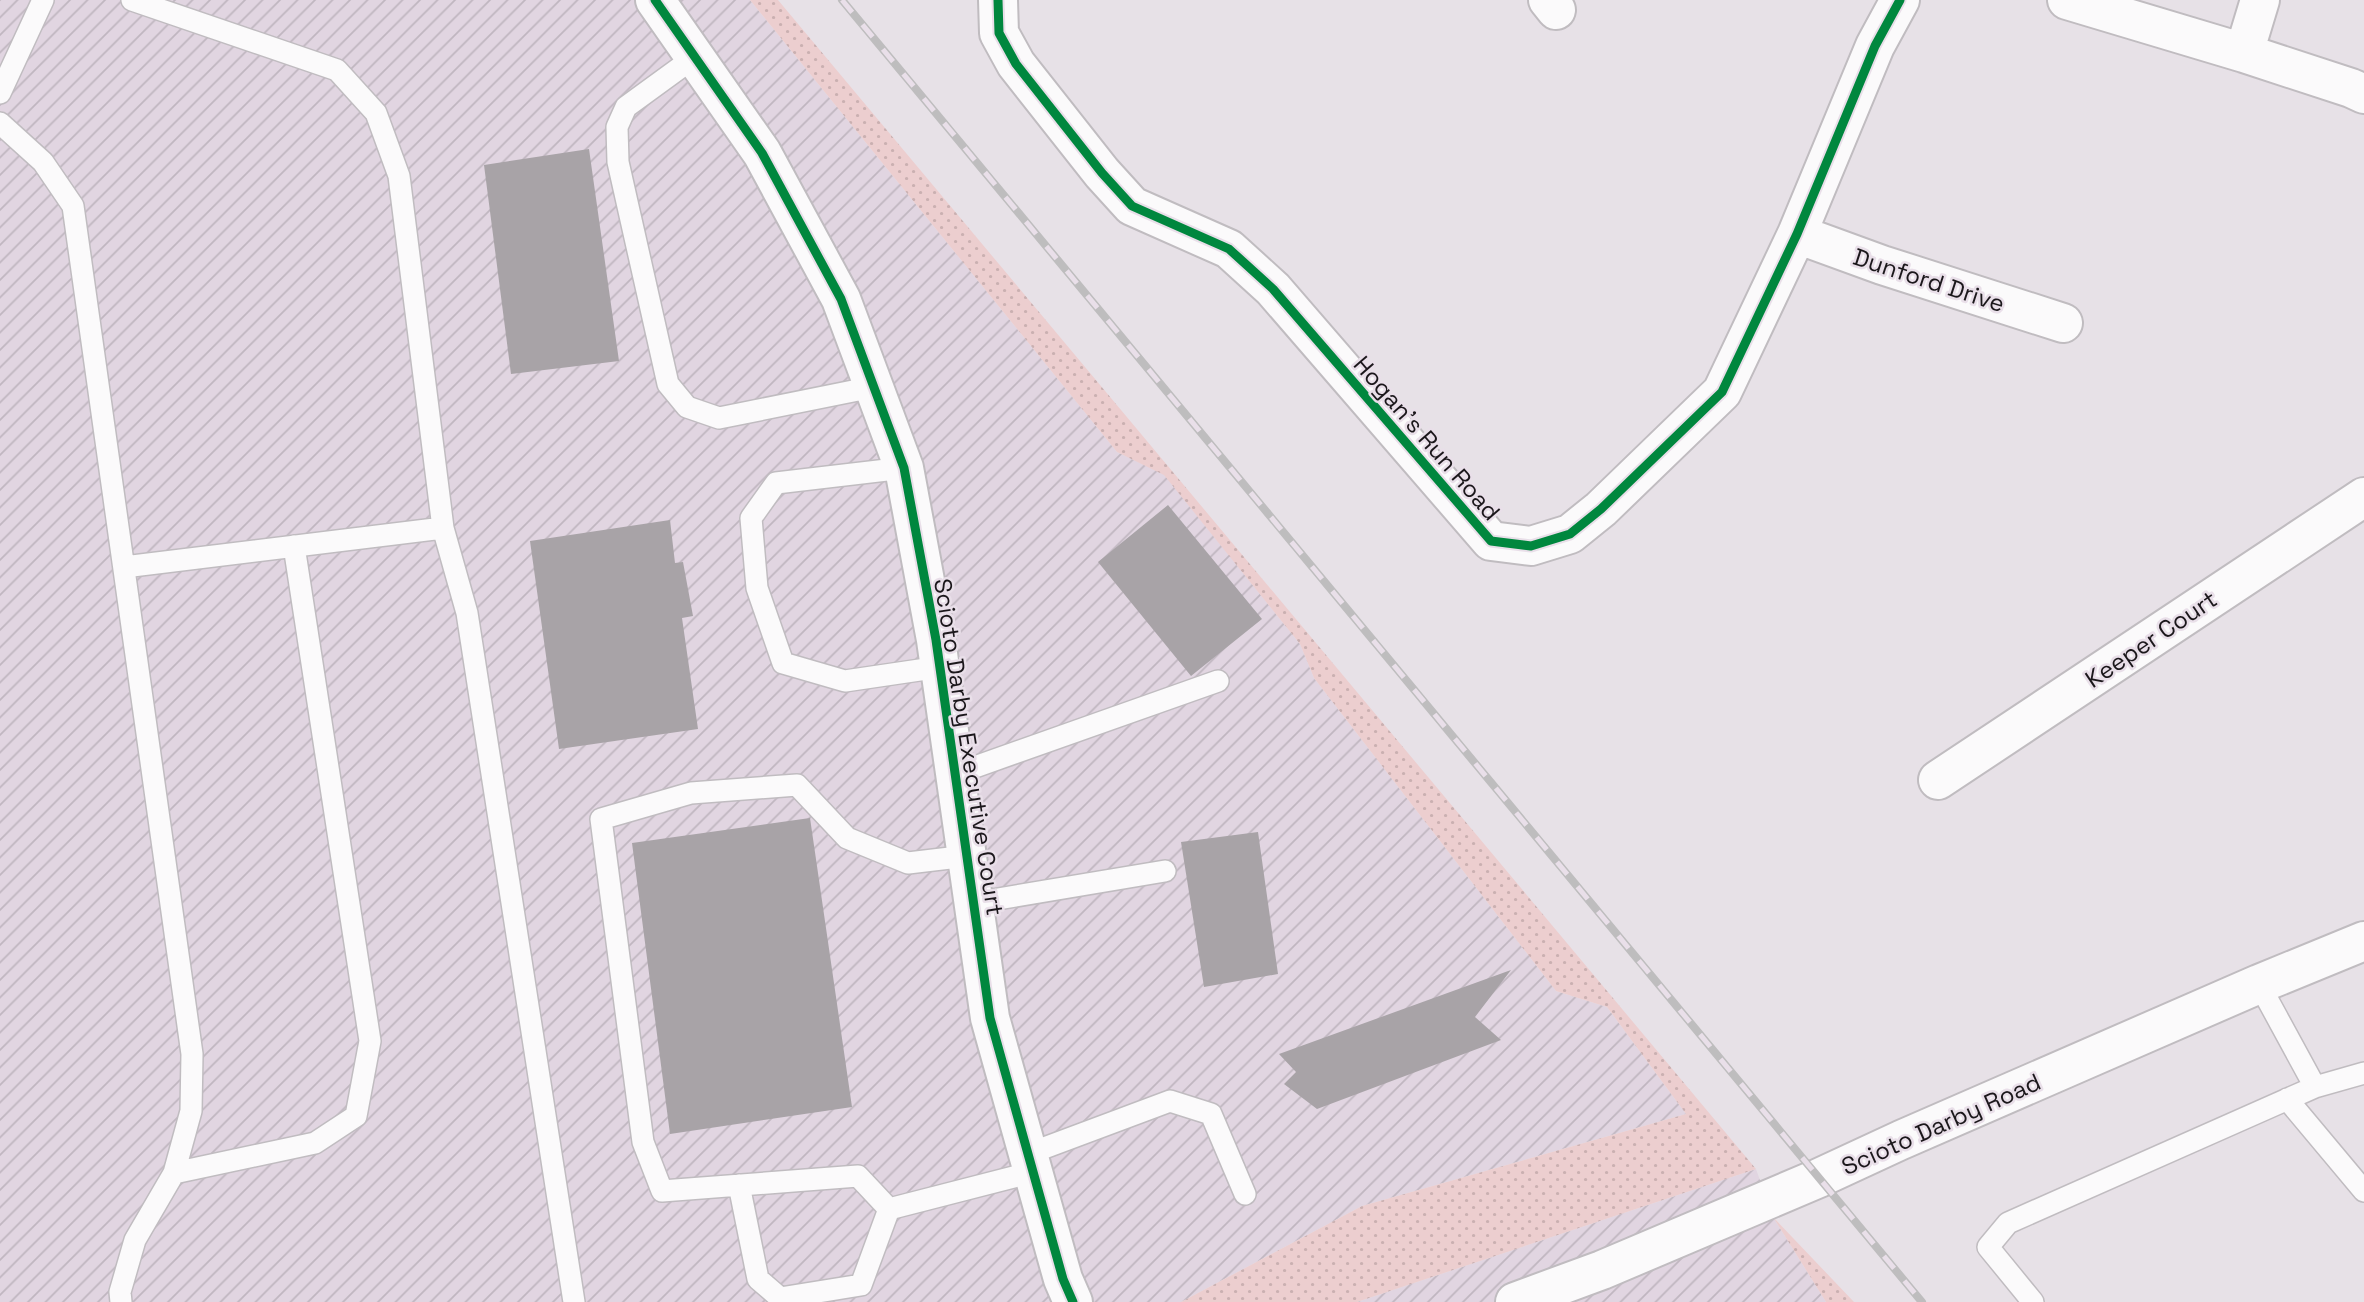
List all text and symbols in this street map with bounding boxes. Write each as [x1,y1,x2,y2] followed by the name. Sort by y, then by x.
[1849,241,2009,319] street label: Dunford Drive
[1347,349,1507,527] street label: Hogan's Run Road
[927,576,1011,918] street label: Scioto Darby Executive Court
[2079,584,2223,694] street label: Keeper Court
[1837,1066,2045,1182] street label: Scioto Darby Road

